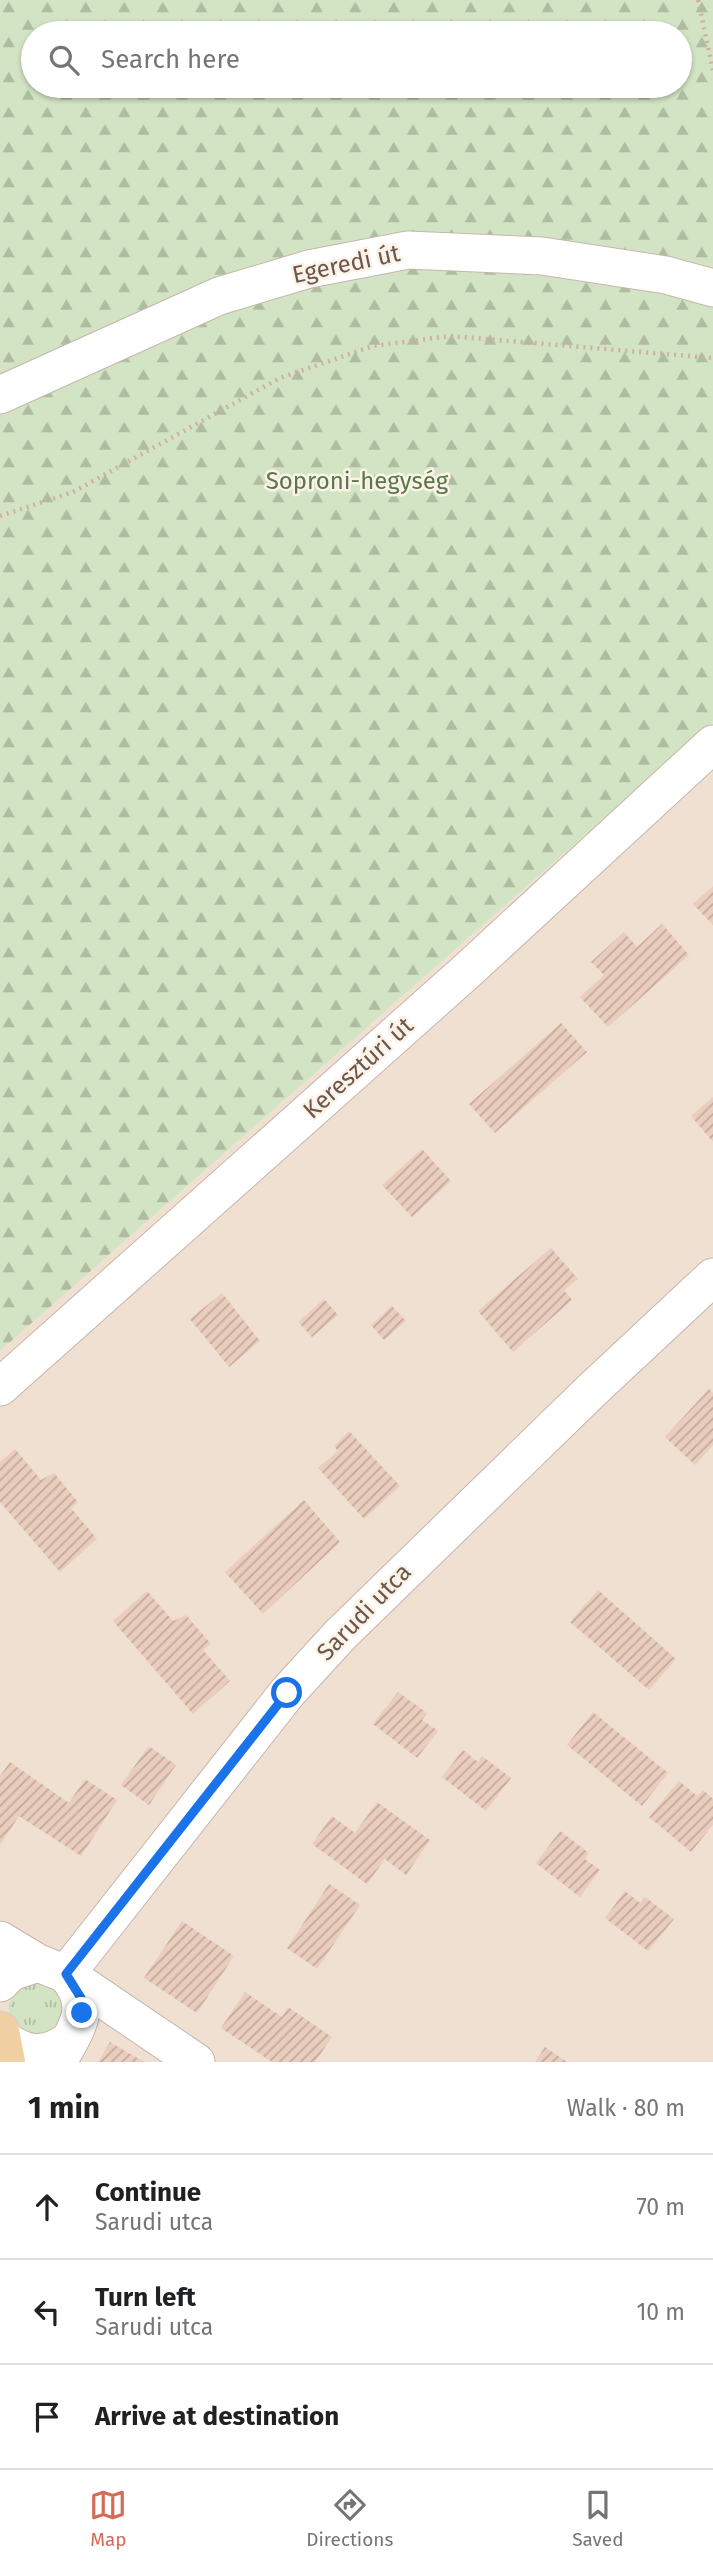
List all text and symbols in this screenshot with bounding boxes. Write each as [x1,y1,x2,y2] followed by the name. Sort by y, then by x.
[21,21,692,98] search box
[45,41,83,79] icon: search
[101,44,240,75] text: Search here
[290,239,403,289] street label: Egeredi út
[266,467,449,495] park label: Soproni-hegység
[297,1011,419,1125] street label: Keresztúri út
[311,1558,417,1666] street label: Sarudi utca
[271,1677,302,1708] route start
[66,1997,97,2028] route end
[28,2090,100,2126] text: 1 min
[567,2094,685,2122] text: Walk · 80 m
[95,2177,201,2208] text: Continue
[28,2188,66,2226] icon: ahead
[636,2193,685,2221] text: 70 m
[95,2208,213,2236] text: Sarudi utca
[95,2282,196,2313] text: Turn left
[28,2293,66,2331] icon: left
[636,2298,685,2326] text: 10 m
[95,2313,213,2341] text: Sarudi utca
[28,2398,66,2436] icon: arrive
[95,2401,339,2432] text: Arrive at destination
[89,2486,127,2551] tab: Map
[306,2486,393,2551] tab: Directions
[572,2486,624,2551] tab: Saved

